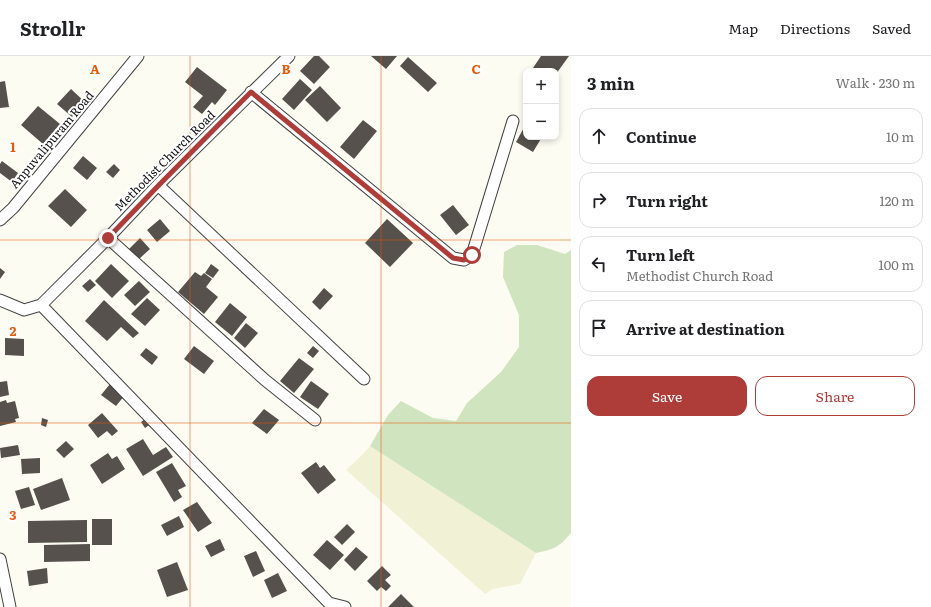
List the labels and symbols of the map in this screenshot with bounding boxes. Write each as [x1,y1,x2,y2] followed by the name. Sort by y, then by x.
[90,59,100,78] text: A
[282,59,291,78] text: B
[471,59,481,78] text: C
[5,86,98,192] street label: Anpuvalipuram Road
[110,105,219,215] street label: Methodist Church Road
[10,137,16,156] text: 1
[99,229,117,247] route end
[463,246,481,264] route start
[10,321,17,340] text: 2
[9,505,17,524] text: 3

